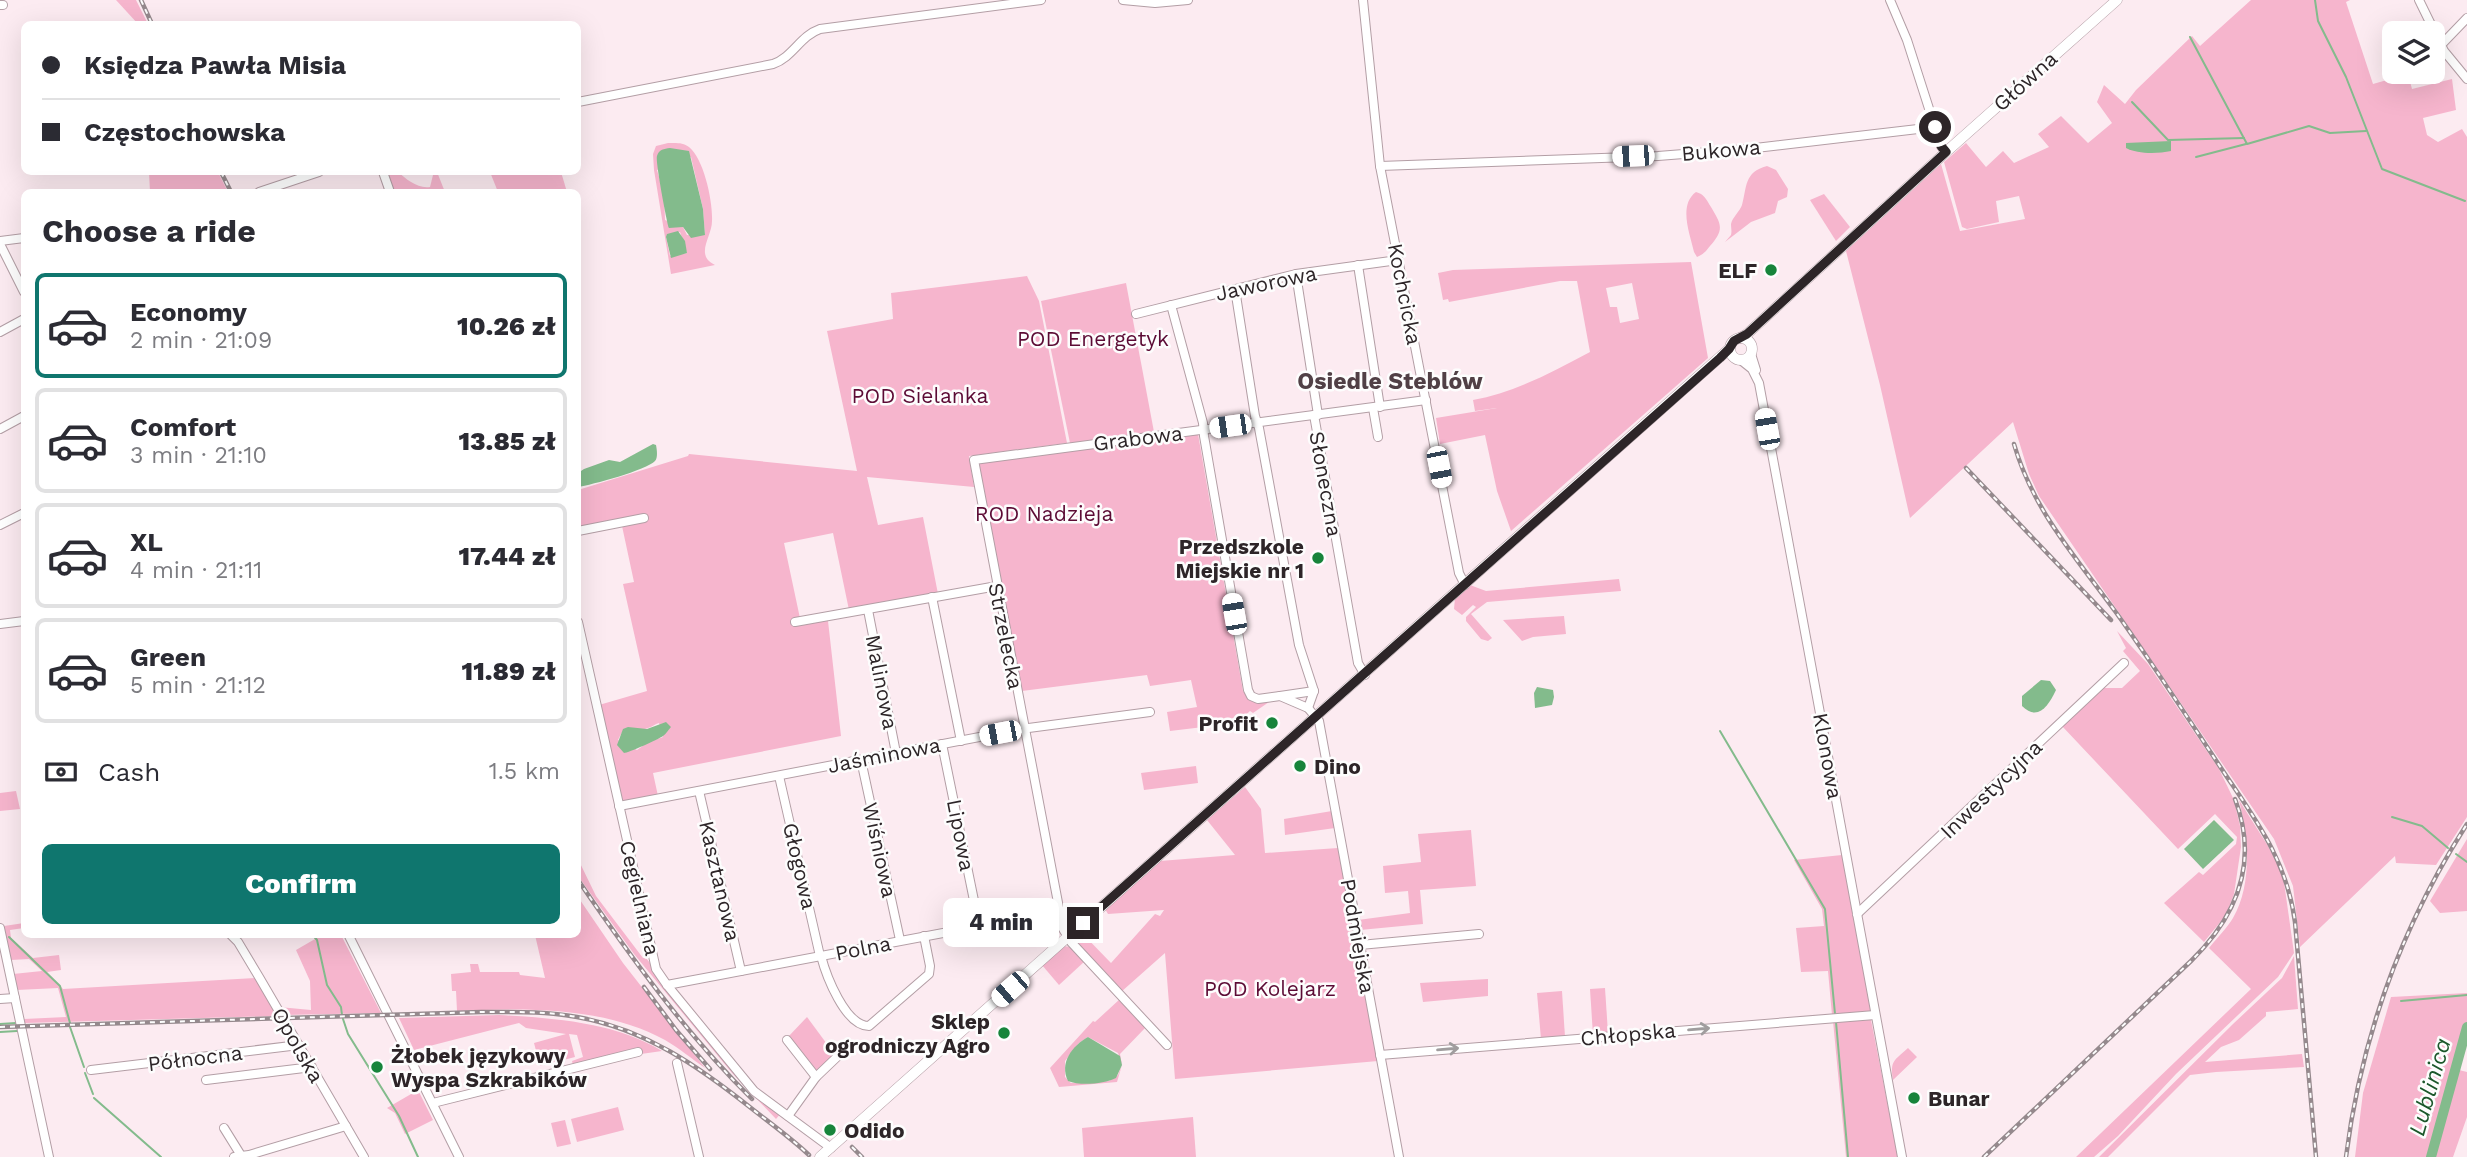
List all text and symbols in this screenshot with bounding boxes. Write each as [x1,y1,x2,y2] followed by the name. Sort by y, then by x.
[2382,21,2445,84] map controls
[2382,21,2445,84] button: layers
[1988,46,2062,116] street label: Główna
[84,50,346,80] text: Księdza Pawła Misia
[1919,111,1951,143] route start
[84,117,285,147] text: Częstochowska
[1680,134,1762,166] street label: Bukowa
[1612,145,1655,167] car
[42,212,256,250] text: Choose a ride
[1383,241,1427,347] street label: Kochcicka
[1718,258,1757,283] place label: ELF
[1213,260,1319,306] street label: Jaworowa
[1763,262,1779,278] marker: ELF
[46,294,109,357] icon: car
[130,297,247,327] text: Economy
[457,311,556,341] text: 10.26 zł
[1017,326,1169,351] park label: POD Energetyk
[130,327,272,354] text: 2 min · 21:09
[1297,368,1483,395] district label: Osiedle Steblów
[852,383,988,408] park label: POD Sielanka
[1754,406,1781,452] car
[46,409,109,472] icon: car
[130,412,236,442] text: Comfort
[1208,413,1253,439] car
[1092,420,1184,456] street label: Grabowa
[459,426,556,456] text: 13.85 zł
[1304,429,1348,539] street label: Słoneczna
[130,442,267,469] text: 3 min · 21:10
[1425,444,1454,490] car
[975,501,1113,526] park label: ROD Nadzieja
[46,524,109,587] icon: car
[130,527,163,557] text: XL
[1175,534,1304,583] place label: Przedszkole Miejskie nr 1
[458,541,556,571] text: 17.44 zł
[1310,550,1326,566] marker: Przedszkole Miejskie nr 1
[130,557,262,584] text: 4 min · 21:11
[983,581,1029,691] street label: Strzelecka
[1221,591,1248,637] car
[861,632,903,732] street label: Malinowa
[46,639,109,702] icon: car
[130,642,206,672] text: Green
[462,656,556,686] text: 11.89 zł
[130,672,266,699] text: 5 min · 21:12
[1199,711,1258,736] place label: Profit
[1808,711,1848,801] street label: Klonowa
[1264,715,1280,731] marker: Profit
[978,719,1023,747] car
[825,732,943,778] street label: Jaśminowa
[1935,734,2047,844] street label: Inwestycyjna
[42,753,80,791] icon: cash
[1314,754,1361,779] place label: Dino
[98,757,160,787] text: Cash
[489,758,560,785] text: 1.5 km
[1292,758,1308,774] marker: Dino
[942,797,980,873] street label: Lipowa
[858,800,902,900] street label: Wiśniowa
[694,818,746,944] street label: Kasztanowa
[778,820,822,912] street label: Głogowa
[615,838,665,958] street label: Cegielniana
[42,844,560,924] button: Confirm
[1336,877,1380,996] street label: Podmiejska
[943,898,1058,948] callout: 4 min
[1067,907,1099,939] route end
[969,909,1033,936] text: 4 min
[833,930,893,966] street label: Polna
[988,967,1033,1011] car
[1204,976,1336,1001] park label: POD Kolejarz
[267,1003,329,1087] street label: Opolska
[825,1009,990,1058] place label: Sklep ogrodniczy Agro
[1579,1017,1677,1051] street label: Chłopska
[1687,1022,1710,1035] one-way arrow
[996,1025,1012,1041] marker: Sklep ogrodniczy Agro
[2403,1035,2457,1139] water label: Lublinica
[146,1040,244,1076] street label: Północna
[1436,1042,1459,1055] one-way arrow
[391,1043,587,1092] place label: Żłobek językowy Wyspa Szkrabików
[369,1059,385,1075] marker: Żłobek językowy Wyspa Szkrabików
[1928,1086,1990,1111] place label: Bunar
[1906,1090,1922,1106] marker: Bunar
[844,1118,905,1143] place label: Odido
[822,1122,838,1138] marker: Odido

